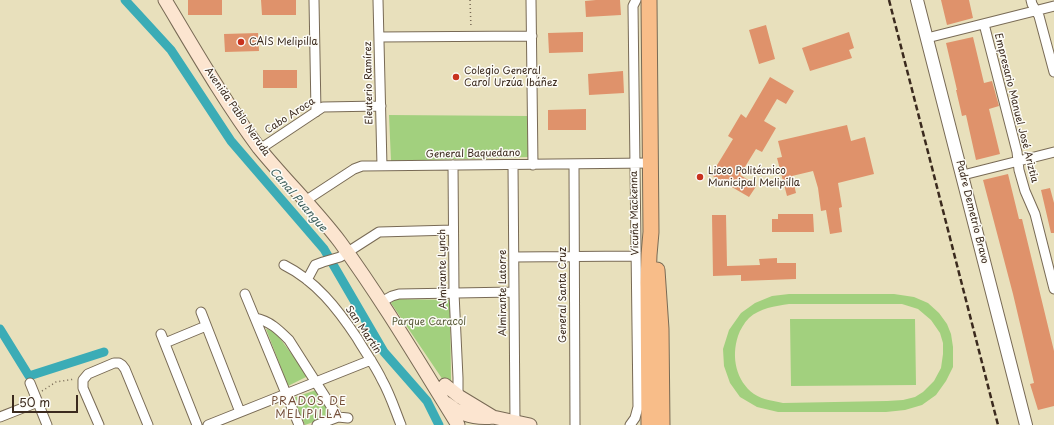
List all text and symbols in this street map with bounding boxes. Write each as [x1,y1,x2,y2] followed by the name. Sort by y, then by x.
[992,32,1040,184] street label: Empresario Manuel José Ariztia
[249,36,318,48] place label: CAIS Melipilla
[236,37,246,47] marker: CAIS Melipilla
[362,41,376,125] street label: Eleuterio Ramírez
[202,65,272,159] street label: Avenida Pablo Neruda
[464,65,557,88] place label: Colegio General Carol Urzúa Ibáñez
[451,72,461,82] marker: Colegio General Carol Urzúa Ibáñez
[263,95,317,137] street label: Cabo Aroca
[426,147,520,161] street label: General Baquedano
[953,159,991,265] street label: Padre Demetrio Bravo
[266,165,330,235] water label: Canal Puangue
[708,165,800,188] place label: Liceo Politécnico Municipal Melipilla
[628,171,642,255] street label: Vicuña Mackenna
[695,172,705,182] marker: Liceo Politécnico Municipal Melipilla
[436,229,450,309] street label: Almirante Lynch
[557,247,569,343] street label: General Santa Cruz
[497,250,509,336] street label: Almirante Latorre
[343,304,383,356] street label: San Martín
[392,316,466,328] park label: Parque Caracol
[14,387,80,413] scale bar
[19,393,50,411] text: 50 m
[271,395,347,421] district label: PRADOS DE MELIPILLA

